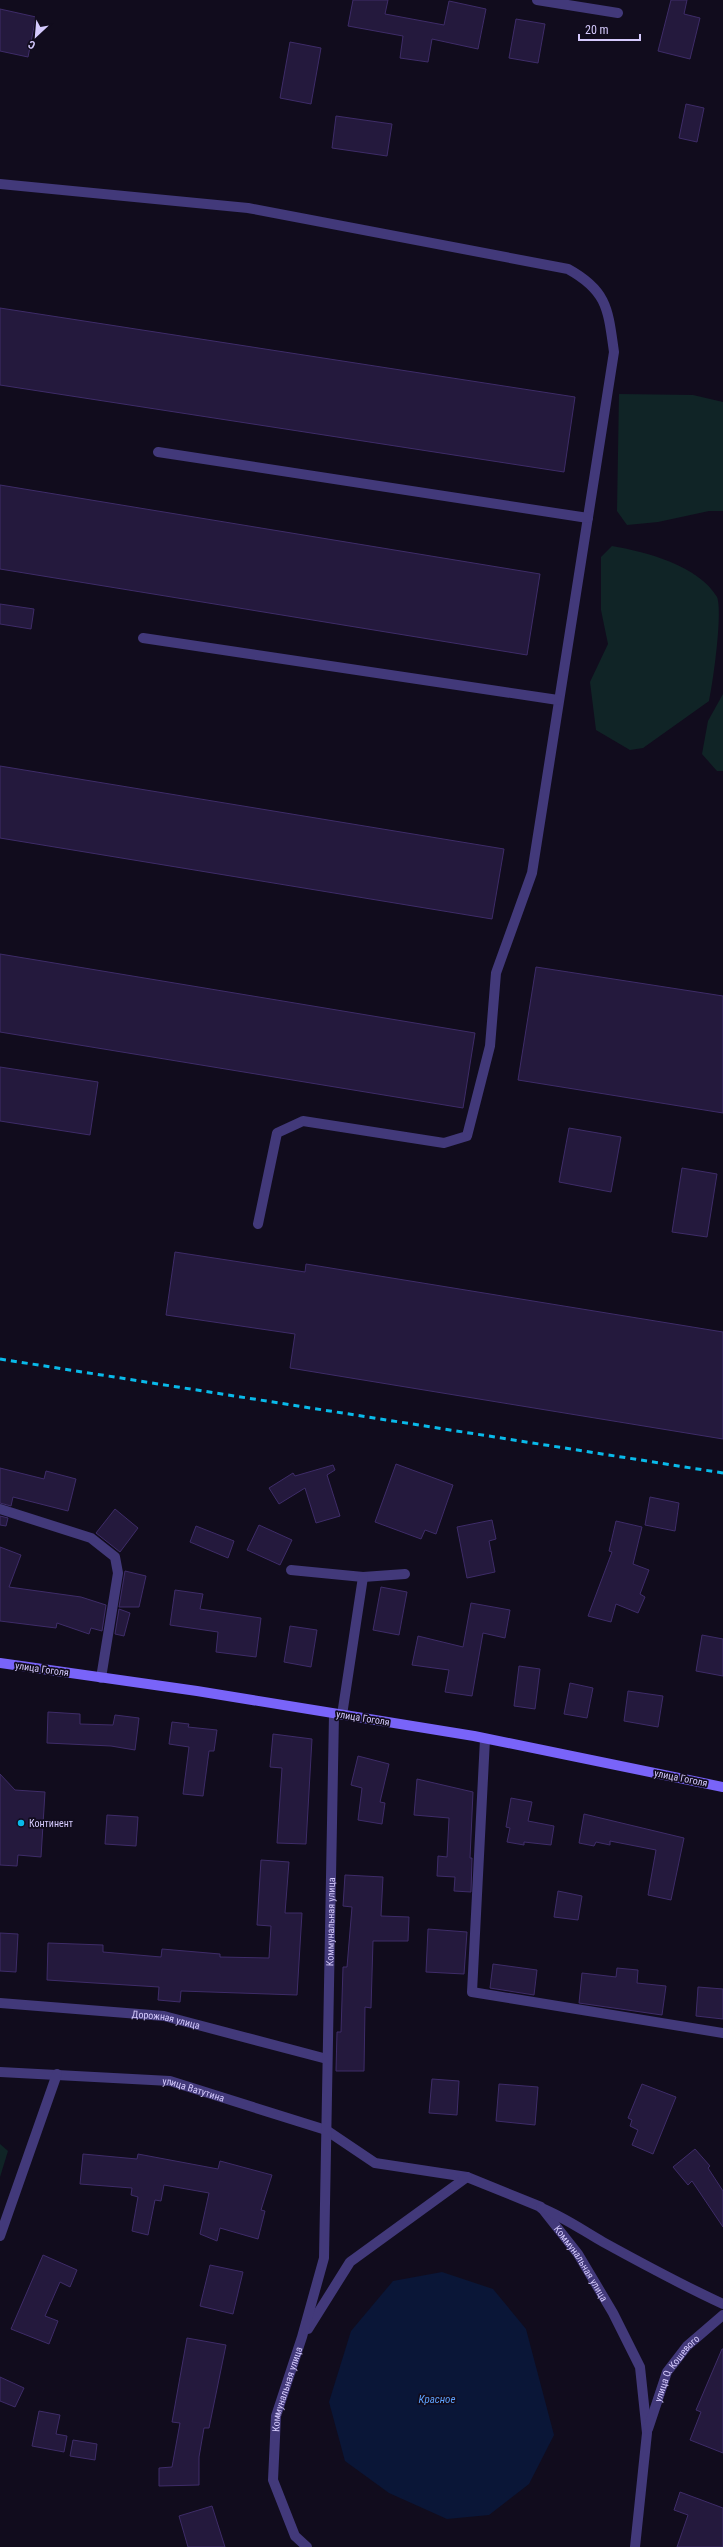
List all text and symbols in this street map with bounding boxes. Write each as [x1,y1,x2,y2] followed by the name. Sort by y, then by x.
[16,16,56,56] north arrow
[579,16,640,42] scale bar
[585,23,609,37] text: 20 m
[26,37,38,52] text: С
[15,1660,70,1678] street label: улица Гоголя
[335,1708,391,1728] street label: улица Гоголя
[653,1767,709,1789] street label: улица Гоголя
[16,1818,26,1828] marker: Континент
[29,1818,73,1829] place label: Континент
[324,1877,336,1966] street label: Коммунальная улица
[131,2008,202,2031] street label: Дорожная улица
[162,2075,226,2103] street label: улица Ватутина
[552,2223,610,2303] street label: Коммунальная улица
[652,2333,701,2403] street label: улица О. Кошевого
[270,2345,304,2432] street label: Коммунальная улица
[419,2393,455,2406] water label: Красное

